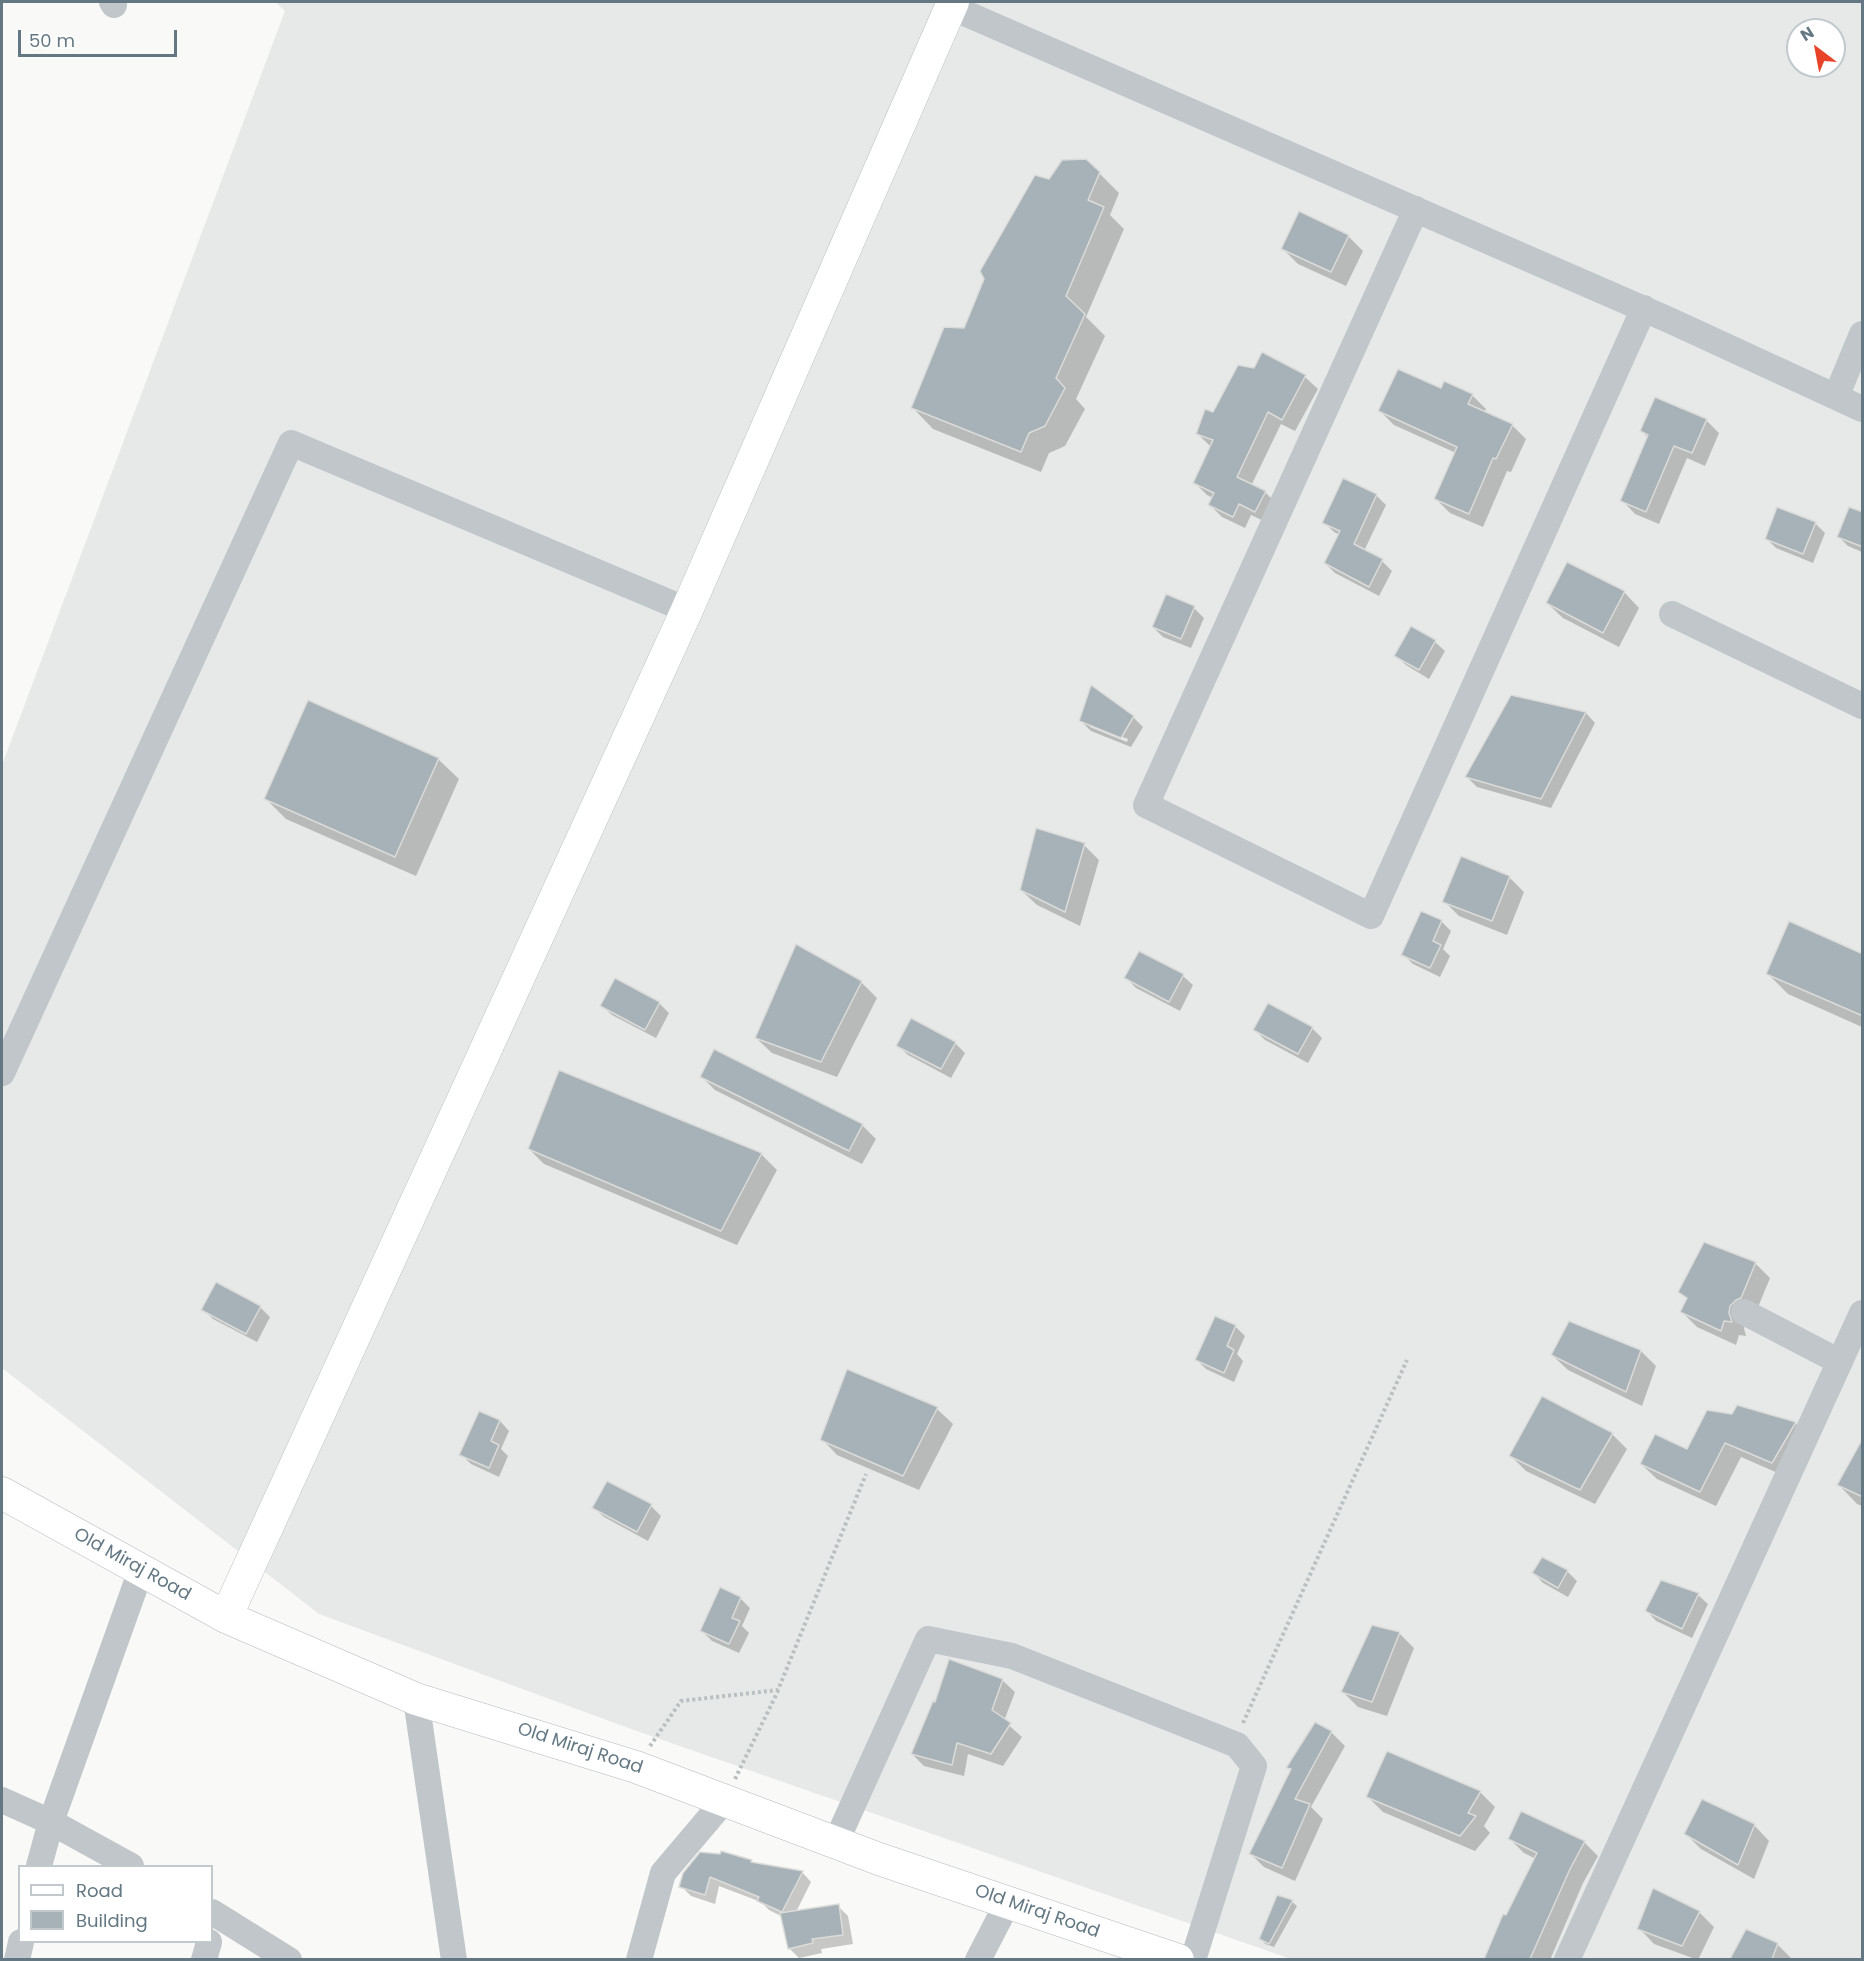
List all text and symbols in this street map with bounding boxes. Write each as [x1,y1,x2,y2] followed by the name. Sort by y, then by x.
[21,18,180,56] scale bar
[1786,18,1846,78] north arrow
[1796,21,1818,47] text: N
[29,28,75,53] text: 50 m
[70,1524,194,1606] street label: Old Miraj Road
[515,1719,645,1779] street label: Old Miraj Road
[18,1865,213,1943] legend
[76,1878,123,1903] text: Road
[972,1881,1102,1943] street label: Old Miraj Road
[76,1908,148,1933] text: Building

